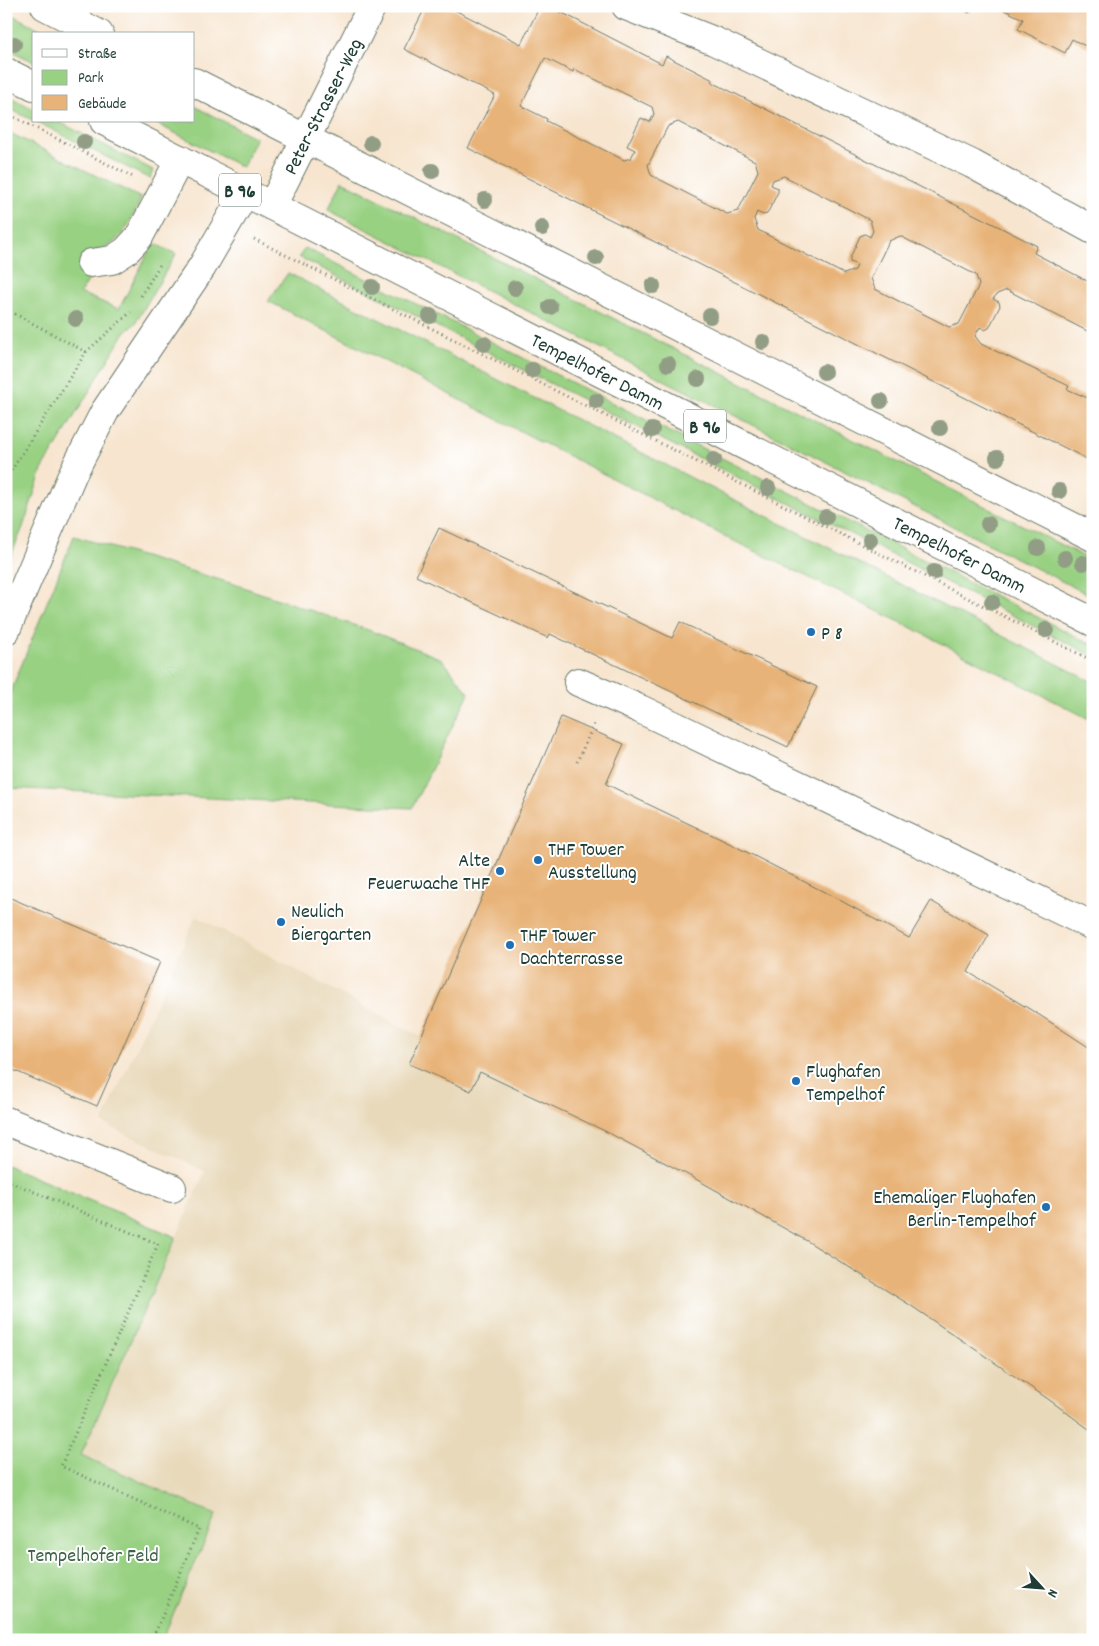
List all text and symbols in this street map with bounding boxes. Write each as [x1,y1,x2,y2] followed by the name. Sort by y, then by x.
[32,32,195,122] legend
[278,34,371,181] street label: Peter-Strasser-Weg
[78,44,117,66] text: Straße
[78,68,104,90] text: Park
[78,94,127,116] text: Gebäude
[219,174,261,206] road number: B 96
[525,328,668,419] street label: Tempelhofer Damm
[684,410,726,442] road number: B 96
[887,511,1030,602] street label: Tempelhofer Damm
[821,621,843,649] place label: P 8
[805,626,817,638] marker: P 8
[548,837,637,888] place label: THF Tower Ausstellung
[367,848,490,899] place label: Alte Feuerwache THF
[532,854,544,866] marker: THF Tower Ausstellung
[494,865,506,877] marker: Alte Feuerwache THF
[291,899,371,950] place label: Neulich Biergarten
[275,916,287,928] marker: Neulich Biergarten
[520,923,623,974] place label: THF Tower Dachterrasse
[504,939,516,951] marker: THF Tower Dachterrasse
[806,1059,885,1110] place label: Flughafen Tempelhof
[790,1075,802,1087] marker: Flughafen Tempelhof
[873,1185,1037,1236] place label: Ehemaliger Flughafen Berlin-Tempelhof
[1040,1201,1052,1213] marker: Ehemaliger Flughafen Berlin-Tempelhof
[27,1543,159,1571] park label: Tempelhofer Feld
[1016,1564,1066,1614] north arrow
[1041,1585,1062,1600] text: N

